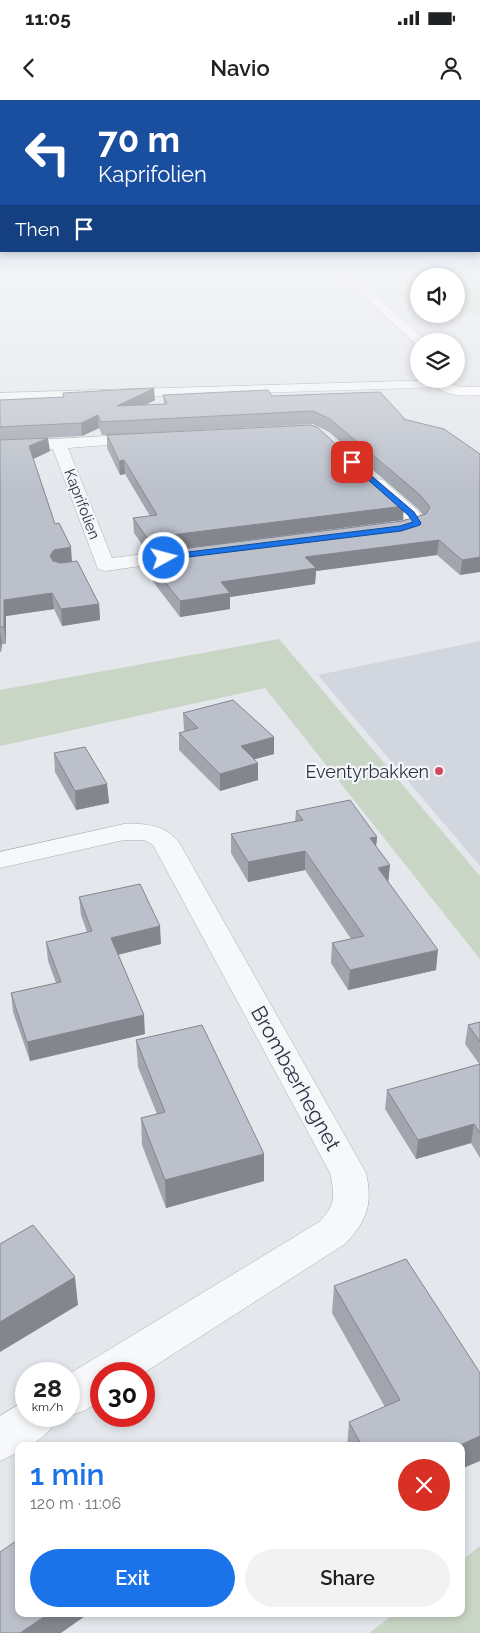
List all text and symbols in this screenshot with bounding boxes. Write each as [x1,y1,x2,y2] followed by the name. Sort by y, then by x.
[25,7,71,29] text: 11:05
[15,54,43,82] icon: back
[437,54,465,82] icon: person
[210,55,270,81] text: Navio
[98,119,180,160] text: 70 m
[15,120,80,185] icon: left
[98,161,207,187] text: Kaprifolien
[70,215,98,243] icon: arrive
[15,218,60,240] text: Then
[410,268,465,388] map controls
[410,268,465,323] button: sound
[410,333,465,388] button: layers
[331,441,373,483] pin
[338,448,366,476] icon: arrive
[60,466,104,542] street label: Kaprifolien
[137,531,189,583] position arrow
[305,761,429,782] place label: Eventyrbakken
[433,765,445,777] marker: Eventyrbakken
[246,1001,346,1155] street label: Brombærhegnet
[90,1362,155,1427] speed limit sign: 30
[33,1373,62,1403] text: 28
[32,1400,63,1414] text: km/h
[30,1457,105,1492] text: 1 min
[398,1459,450,1511] button: close
[30,1494,121,1513] text: 120 m · 11:06
[30,1549,235,1607] button: Exit
[245,1549,450,1607] button: Share

